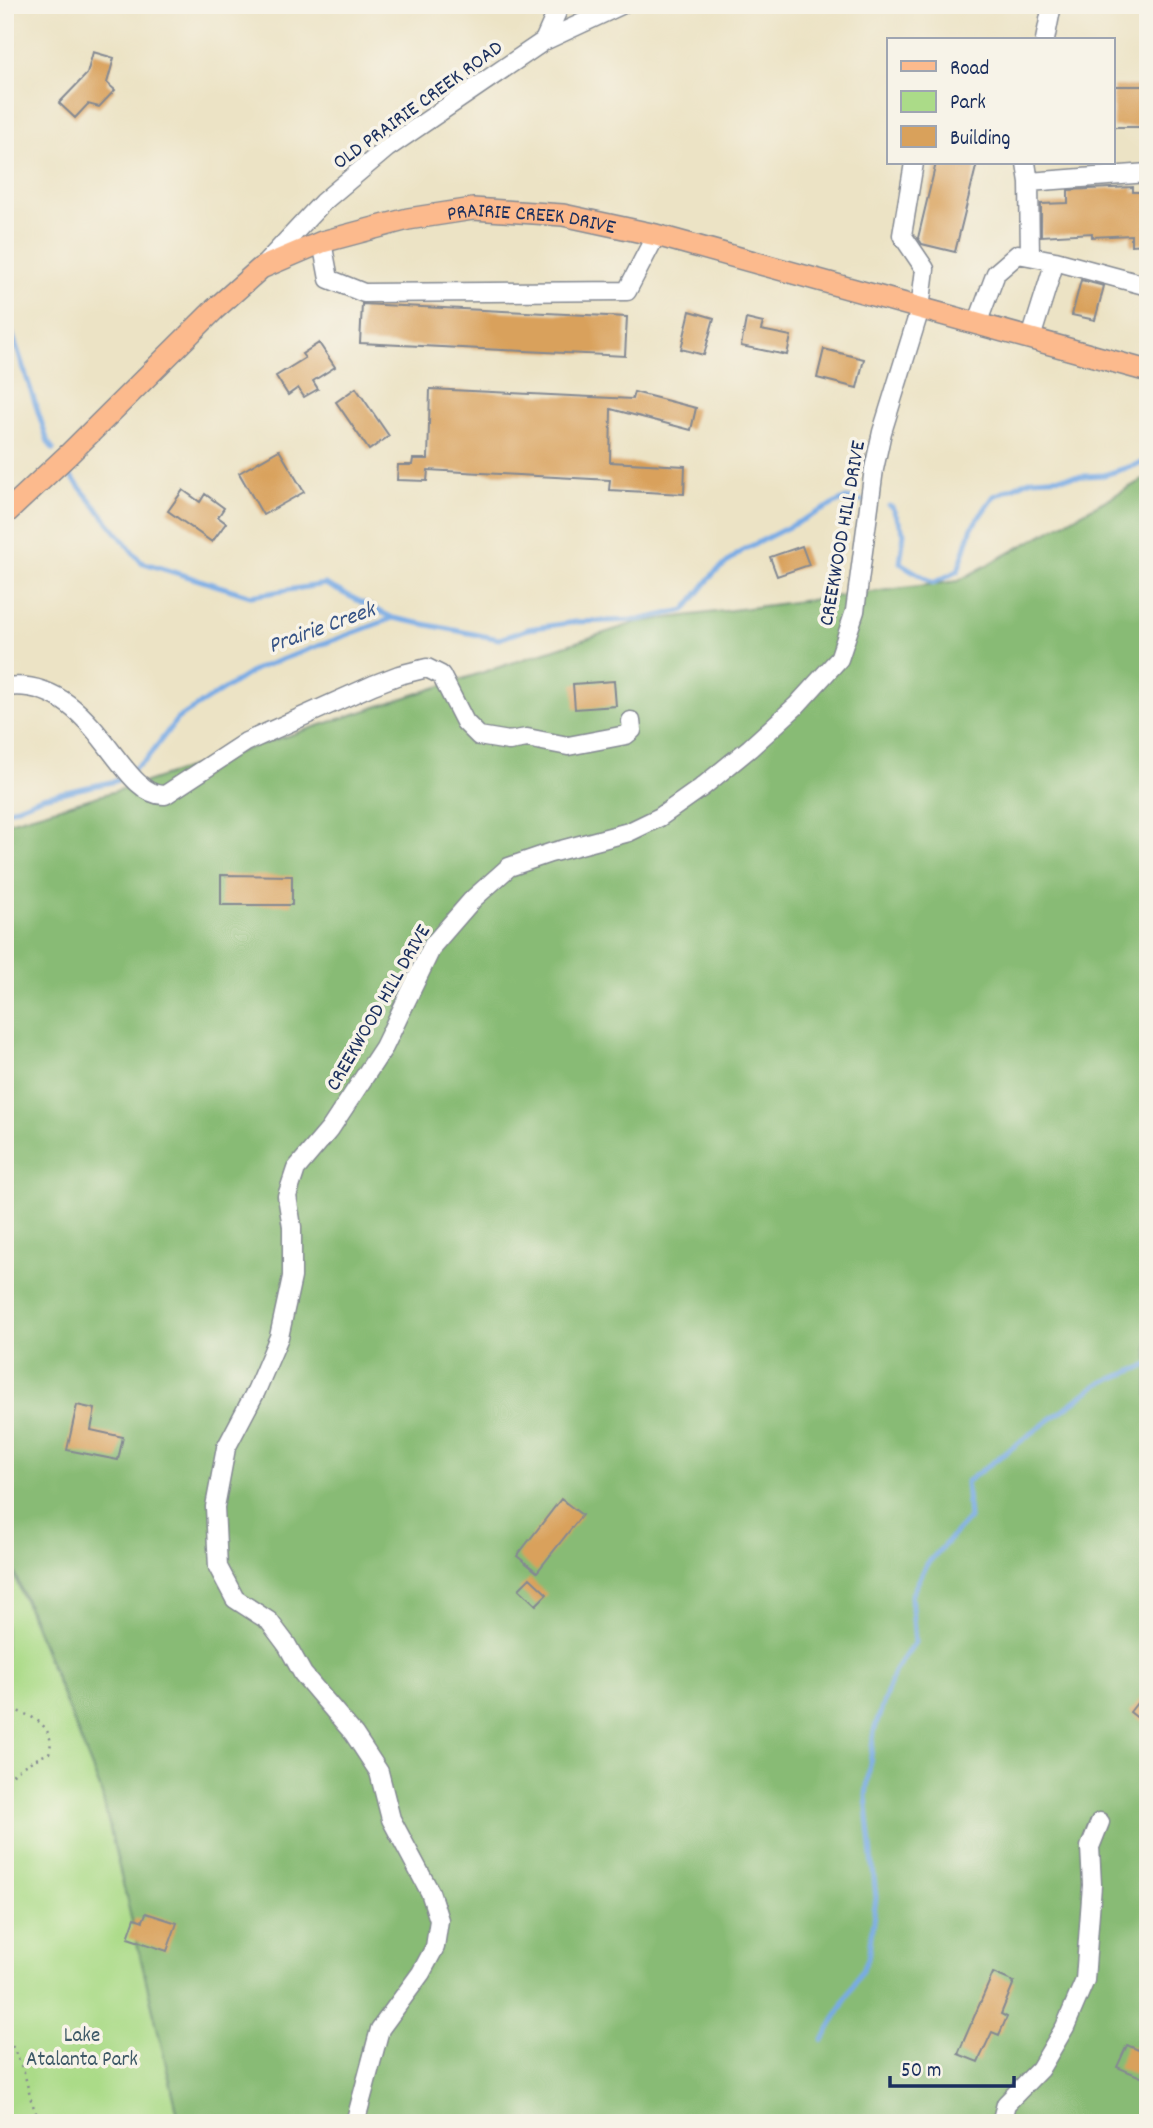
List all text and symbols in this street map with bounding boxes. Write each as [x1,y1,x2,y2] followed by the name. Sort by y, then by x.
[327,34,510,178] street label: OLD PRAIRIE CREEK ROAD
[887,38,1114,164] legend
[950,55,989,85] text: Road
[950,89,986,119] text: Park
[950,125,1010,155] text: Building
[445,196,619,244] street label: PRAIRIE CREEK DRIVE
[813,438,875,629] street label: CREEKWOOD HILL DRIVE
[264,594,383,664] water label: Prairie Creek
[320,919,440,1097] street label: CREEKWOOD HILL DRIVE
[26,2022,138,2076] park label: Lake Atalanta Park
[890,2044,1015,2088] scale bar
[901,2057,941,2087] text: 50 m

